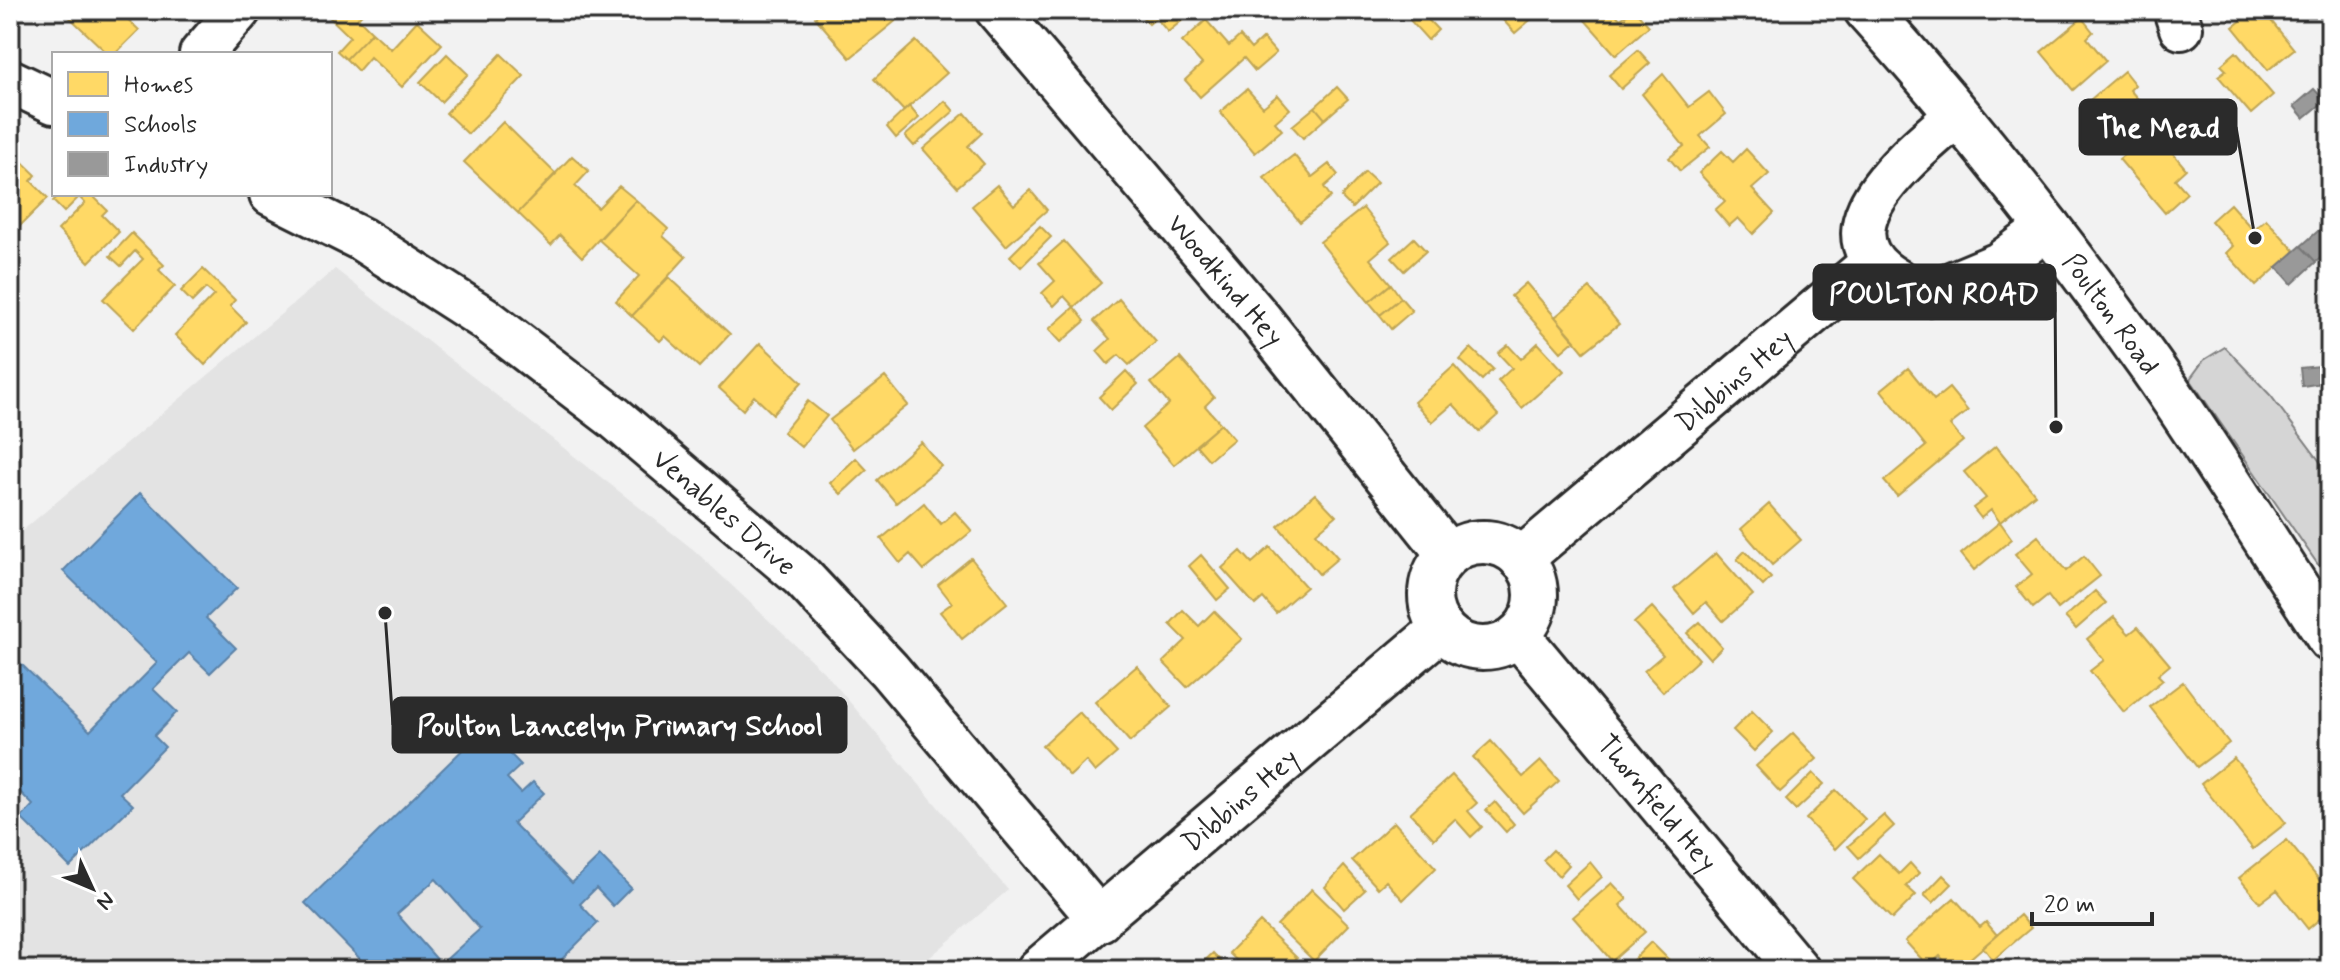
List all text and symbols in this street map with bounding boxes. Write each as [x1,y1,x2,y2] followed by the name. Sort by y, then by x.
[52,52,332,196] legend
[124,70,193,101] text: Homes
[2080,100,2236,154] callout: The Mead
[2096,109,2220,148] text: The Mead
[124,110,197,141] text: Schools
[124,150,208,181] text: Industry
[1158,207,1291,355] street label: Woodkind Hey
[2053,246,2167,383] street label: Poulton Road
[1814,265,2055,319] callout: POULTON ROAD
[1829,275,2039,314] text: POULTON ROAD
[1669,322,1802,442] street label: Dibbins Hey
[644,442,803,585] street label: Venables Drive
[393,698,846,752] callout: Poulton Lancelyn Primary School
[417,707,823,746] text: Poulton Lancelyn Primary School
[1588,727,1724,880] street label: Thornfield Hey
[1175,741,1308,862] street label: Dibbins Hey
[52,848,132,928] north arrow
[2032,876,2152,926] scale bar
[90,886,120,916] text: N
[2044,890,2095,921] text: 20 m

